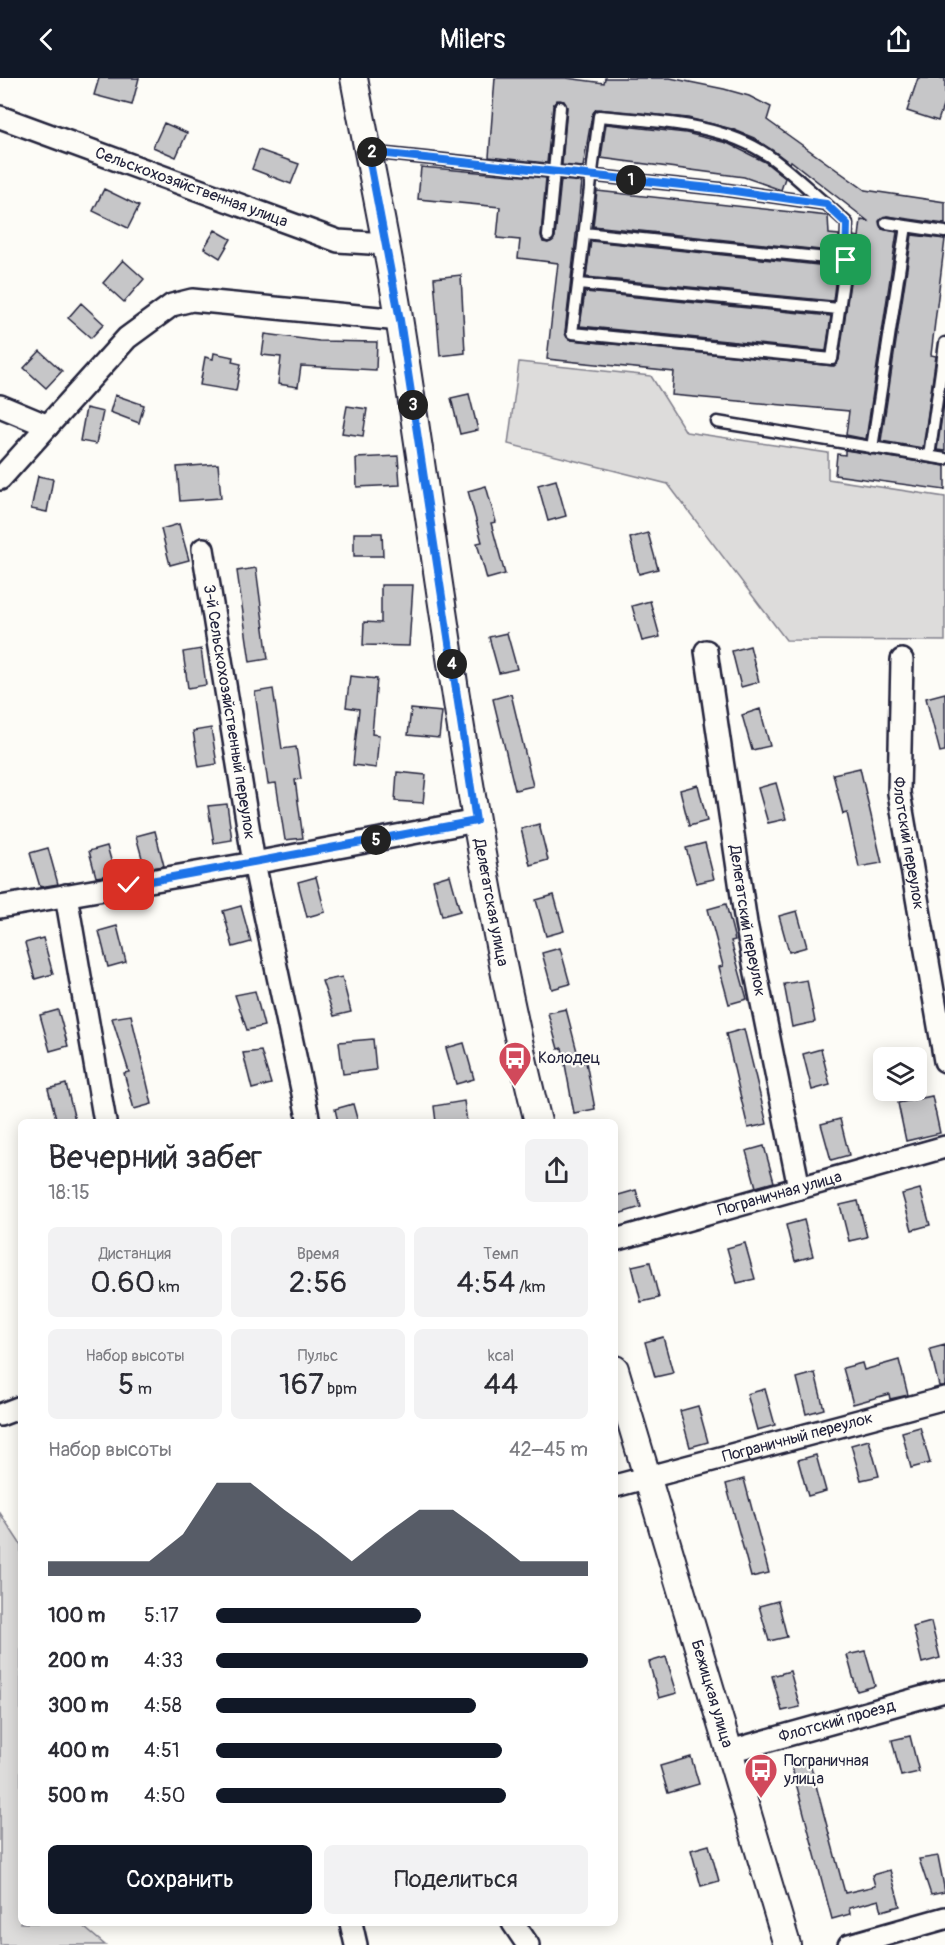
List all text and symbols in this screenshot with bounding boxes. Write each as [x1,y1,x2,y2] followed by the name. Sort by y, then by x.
[30,23,63,56] icon: back
[440,23,505,56] text: Milers
[882,23,915,56] icon: share
[357,137,387,167] pin: 2
[368,142,376,162] text: 2
[92,143,291,232] street label: Сельскохозяйственная улица
[616,165,646,195] pin: 1
[628,170,634,190] text: 1
[820,234,871,285] pin
[829,243,862,276] icon: arrive
[398,390,428,420] pin: 3
[409,395,417,415] text: 3
[199,583,260,841] street label: 3-й Сельскохозяйственный переулок
[437,649,467,679] pin: 4
[447,654,457,674] text: 4
[889,777,929,911] street label: Флотский переулок
[361,825,391,855] pin: 5
[372,830,380,850] text: 5
[469,836,513,968] street label: Делегатская улица
[725,843,770,998] street label: Делегатский переулок
[103,859,154,910] pin
[112,868,145,901] icon: check
[497,1040,533,1087] bus stop icon: Колодец
[873,1047,927,1101] map controls
[873,1047,927,1101] button: layers
[538,1048,600,1068] place label: Колодец
[48,1137,262,1178] text: Вечерний забег
[525,1139,588,1202] button: share
[715,1167,844,1221] street label: Пограничная улица
[48,1180,90,1205] text: 18:15
[99,1244,171,1264] text: Дистанция
[297,1244,339,1264] text: Время
[483,1244,519,1264] text: Темп
[90,1264,155,1301] text: 0.60
[289,1264,347,1301] text: 2:56
[456,1264,515,1301] text: 4:54
[155,1277,180,1297] text: km
[515,1277,546,1297] text: /km
[85,1346,185,1366] text: Набор высоты
[298,1346,338,1366] text: Пульс
[488,1346,514,1366] text: kcal
[118,1366,134,1403] text: 5
[279,1366,324,1403] text: 167
[484,1366,518,1403] text: 44
[134,1379,152,1399] text: m
[324,1379,357,1399] text: bpm
[720,1408,875,1467] street label: Пограничный переулок
[48,1437,172,1462] text: Набор высоты
[509,1437,588,1462] text: 42–45 m
[48,1603,105,1628] text: 100 m
[144,1603,179,1628] text: 5:17
[686,1638,738,1750] street label: Бежицкая улица
[48,1648,109,1673] text: 200 m
[144,1648,183,1673] text: 4:33
[48,1693,109,1718] text: 300 m
[144,1693,182,1718] text: 4:58
[776,1695,898,1747] street label: Флотский проезд
[48,1738,109,1763] text: 400 m
[144,1738,180,1763] text: 4:51
[783,1751,869,1789] place label: Пограничная улица
[743,1752,779,1799] bus stop icon: Пограничная улица
[48,1783,108,1808] text: 500 m
[144,1783,185,1808] text: 4:50
[48,1845,312,1914] button: Сохранить
[324,1845,588,1914] button: Поделиться

